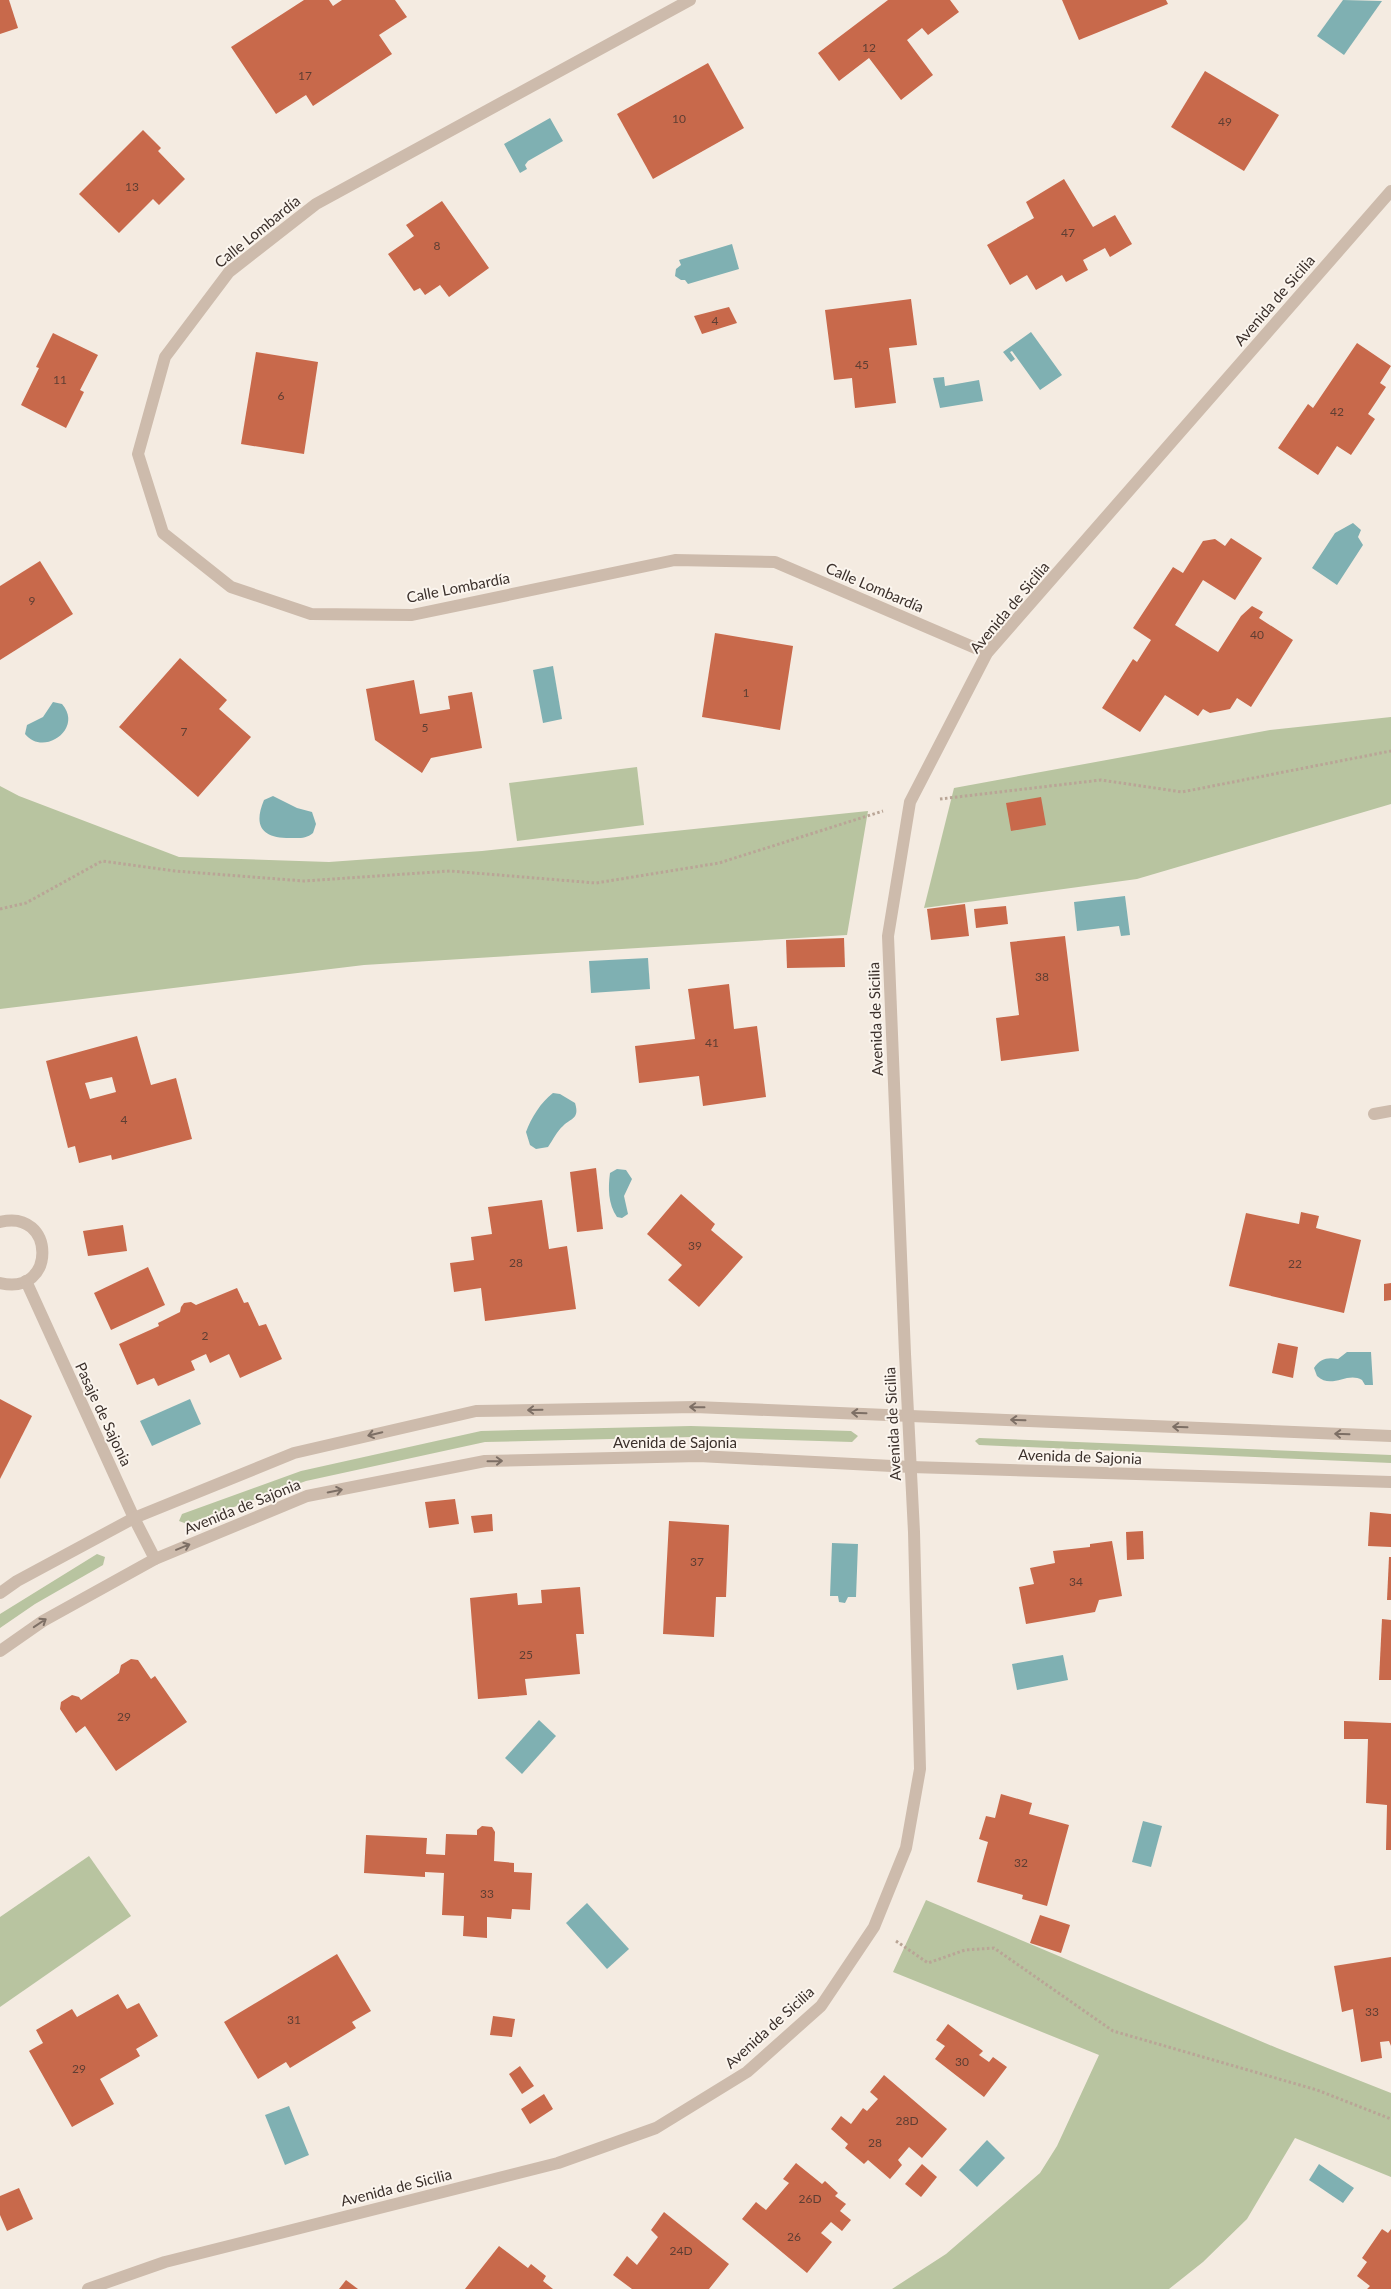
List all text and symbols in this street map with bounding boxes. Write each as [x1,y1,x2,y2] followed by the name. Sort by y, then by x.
[862,40,876,55] house number: 12
[298,68,312,83] house number: 17
[672,111,686,126] house number: 10
[1218,114,1232,129] house number: 49
[125,179,139,194] house number: 13
[211,191,303,271] street label: Calle Lombardía
[1061,225,1075,240] house number: 47
[434,238,441,253] house number: 8
[1230,251,1318,349] street label: Avenida de Sicilia
[712,313,719,328] house number: 4
[855,357,869,372] house number: 45
[53,372,67,387] house number: 11
[278,388,285,403] house number: 6
[1330,404,1344,419] house number: 42
[823,558,927,616] street label: Calle Lombardía
[966,558,1052,656] street label: Avenida de Sicilia
[405,568,511,606] street label: Calle Lombardía
[29,593,36,608] house number: 9
[1250,627,1264,642] house number: 40
[743,685,750,700] house number: 1
[422,720,429,735] house number: 5
[181,724,188,739] house number: 7
[864,962,886,1076] street label: Avenida de Sicilia
[1035,969,1049,984] house number: 38
[705,1035,719,1050] house number: 41
[121,1112,128,1127] house number: 4
[688,1238,702,1253] house number: 39
[509,1255,523,1270] house number: 28
[1288,1256,1302,1271] house number: 22
[202,1328,209,1343] house number: 2
[72,1359,136,1469] street label: Pasaje de Sajonia
[880,1367,904,1481] street label: Avenida de Sicilia
[689,1402,706,1412] one-way arrow
[527,1405,543,1415] one-way arrow
[852,1409,868,1418] one-way arrow
[1010,1415,1026,1424] one-way arrow
[1172,1422,1188,1431] one-way arrow
[1335,1429,1351,1438] one-way arrow
[367,1430,383,1439] one-way arrow
[613,1433,737,1451] street label: Avenida de Sajonia
[1018,1445,1142,1467] street label: Avenida de Sajonia
[486,1456,502,1465] one-way arrow
[181,1474,303,1538] street label: Avenida de Sajonia
[327,1485,343,1495] one-way arrow
[175,1542,190,1552] one-way arrow
[690,1554,704,1569] house number: 37
[1069,1574,1083,1589] house number: 34
[33,1618,47,1628] one-way arrow
[519,1647,533,1662] house number: 25
[117,1709,131,1724] house number: 29
[1014,1855,1028,1870] house number: 32
[480,1886,494,1901] house number: 33
[721,1982,817,2072] street label: Avenida de Sicilia
[1365,2004,1379,2019] house number: 33
[287,2012,301,2027] house number: 31
[955,2054,969,2069] house number: 30
[72,2061,86,2076] house number: 29
[895,2113,919,2128] house number: 28D
[868,2135,882,2150] house number: 28
[339,2164,453,2210] street label: Avenida de Sicilia
[798,2191,822,2206] house number: 26D
[787,2229,801,2244] house number: 26
[669,2243,693,2258] house number: 24D

